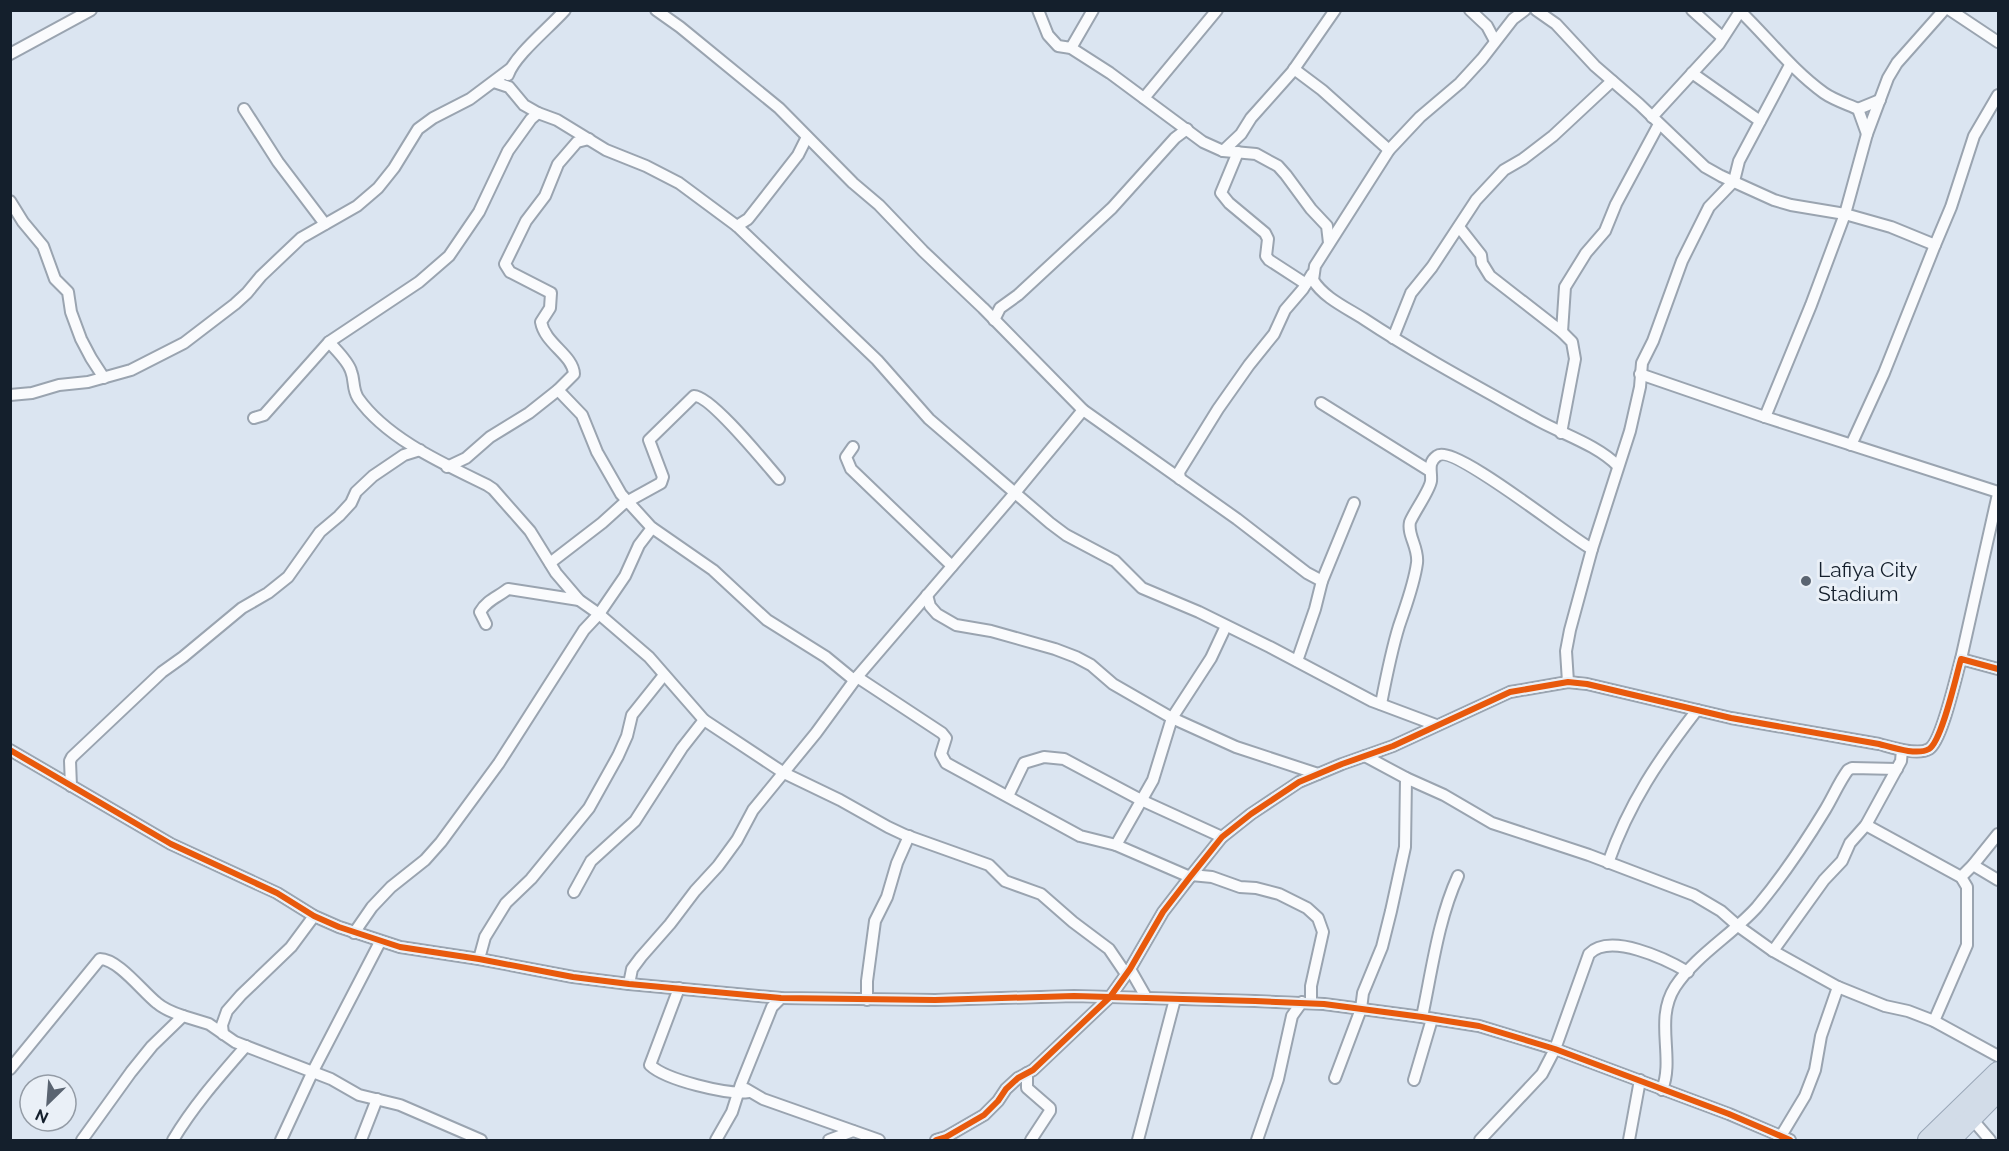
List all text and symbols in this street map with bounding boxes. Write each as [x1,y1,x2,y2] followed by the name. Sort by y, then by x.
[1818,557,1917,606] place label: Lafiya City Stadium
[1799,574,1813,588] marker: Lafiya City Stadium
[18,1073,78,1133] north arrow
[32,1105,51,1127] text: N

